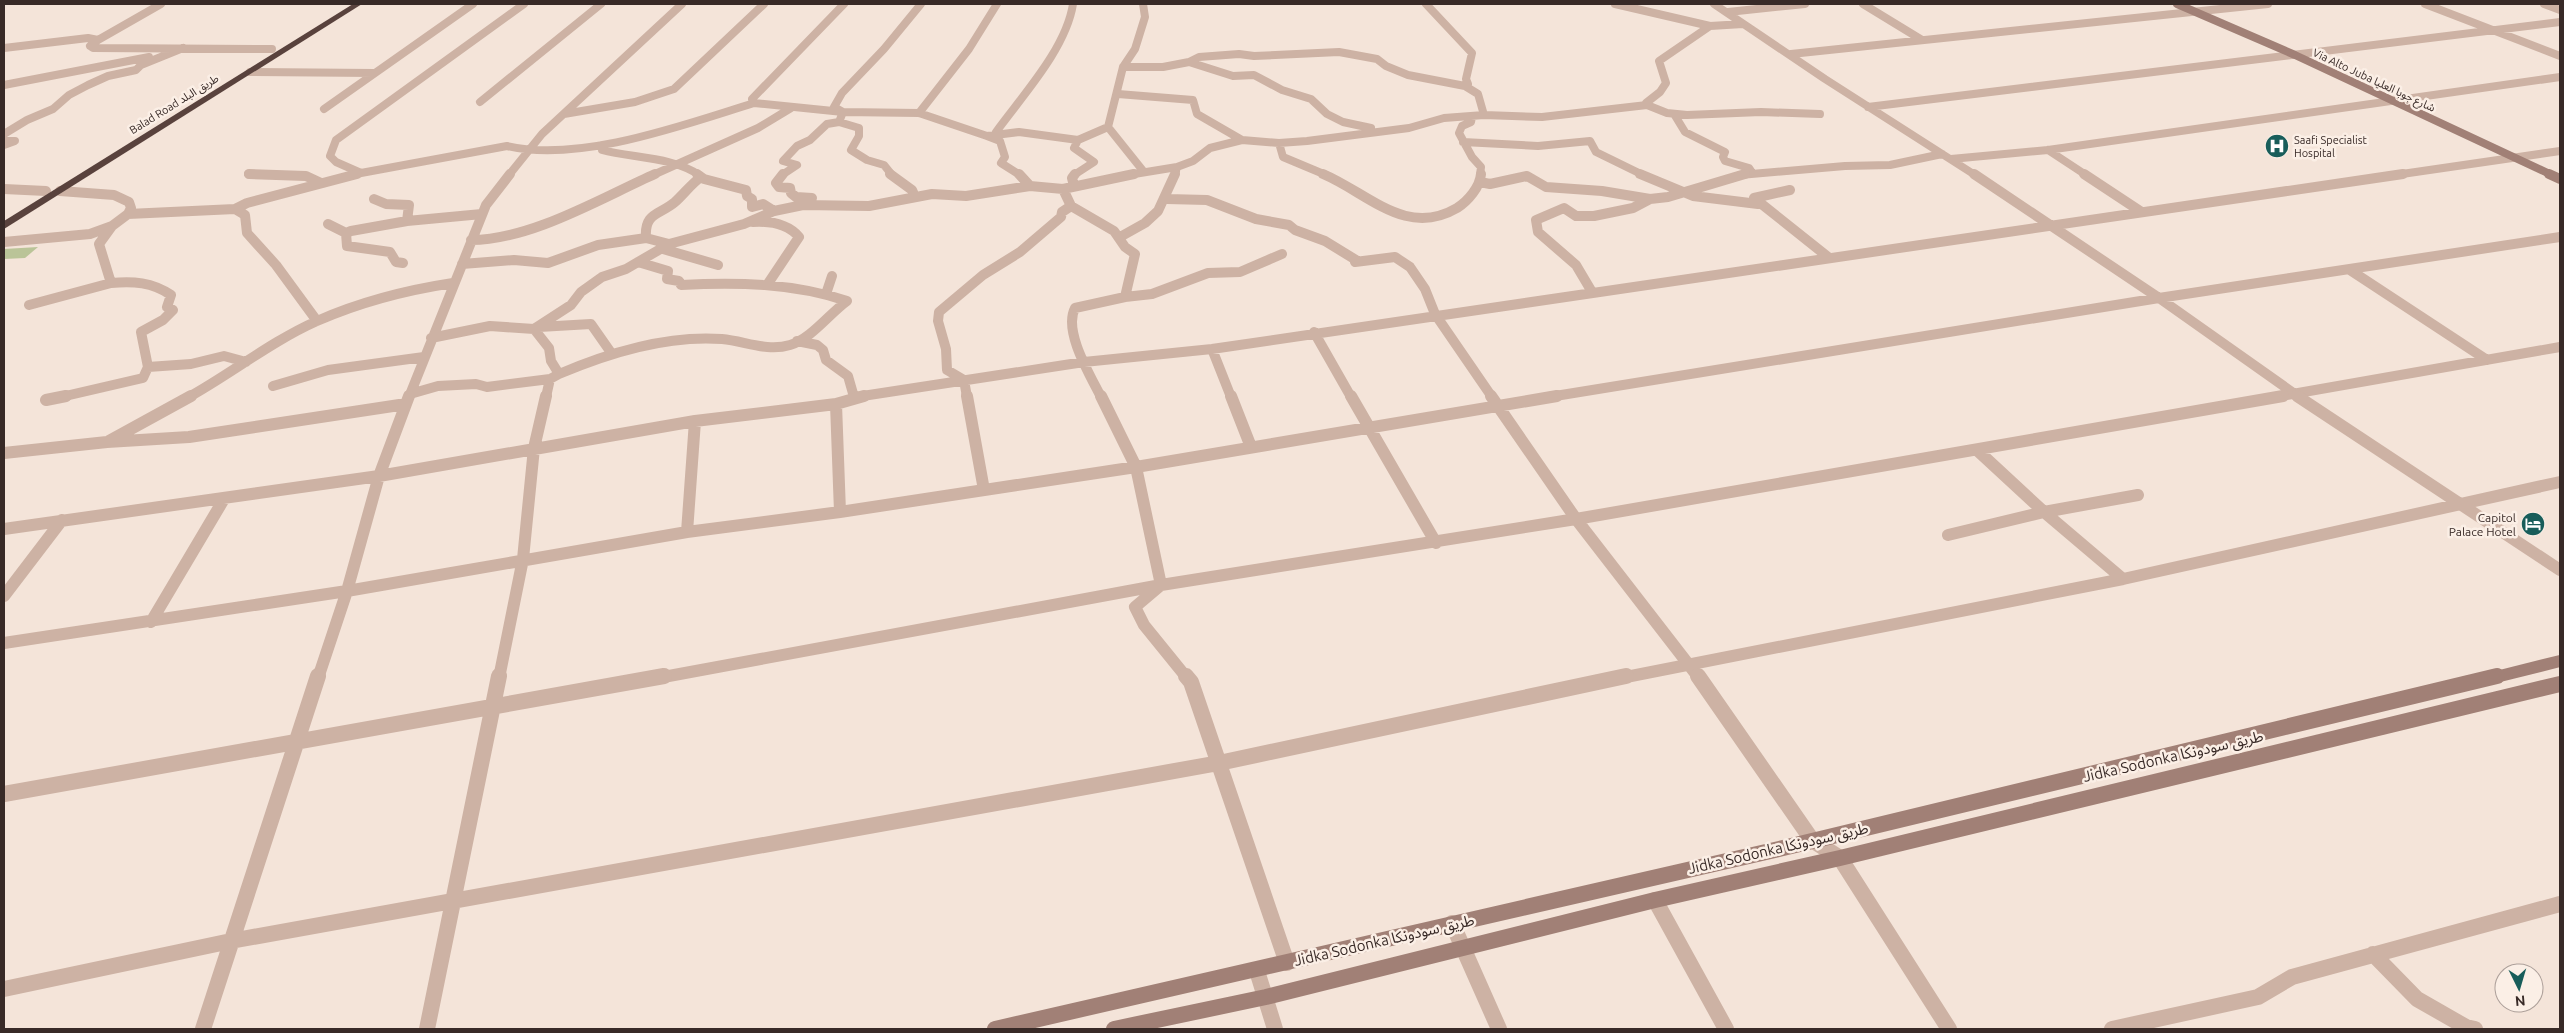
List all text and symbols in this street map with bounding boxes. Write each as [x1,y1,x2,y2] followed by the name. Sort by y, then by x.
[2310,46,2438,116] street label: Via Alto Juba شارع جوبا العليا
[127,72,221,137] street label: Balad Road طريق البلد
[2264,133,2290,159] hospital icon: Saafi Specialist Hospital
[2294,134,2368,159] place label: Saafi Specialist Hospital
[2449,511,2516,538] place label: Capitol Palace Hotel
[2520,511,2546,537] hotel icon: Capitol Palace Hotel
[2081,727,2265,787] street label: Jidka Sodonka طريق سودونكا
[1686,819,1870,879] street label: Jidka Sodonka طريق سودونكا
[1292,911,1476,971] street label: Jidka Sodonka طريق سودونكا
[2494,963,2544,1013] north arrow
[2514,993,2526,1009] text: N

